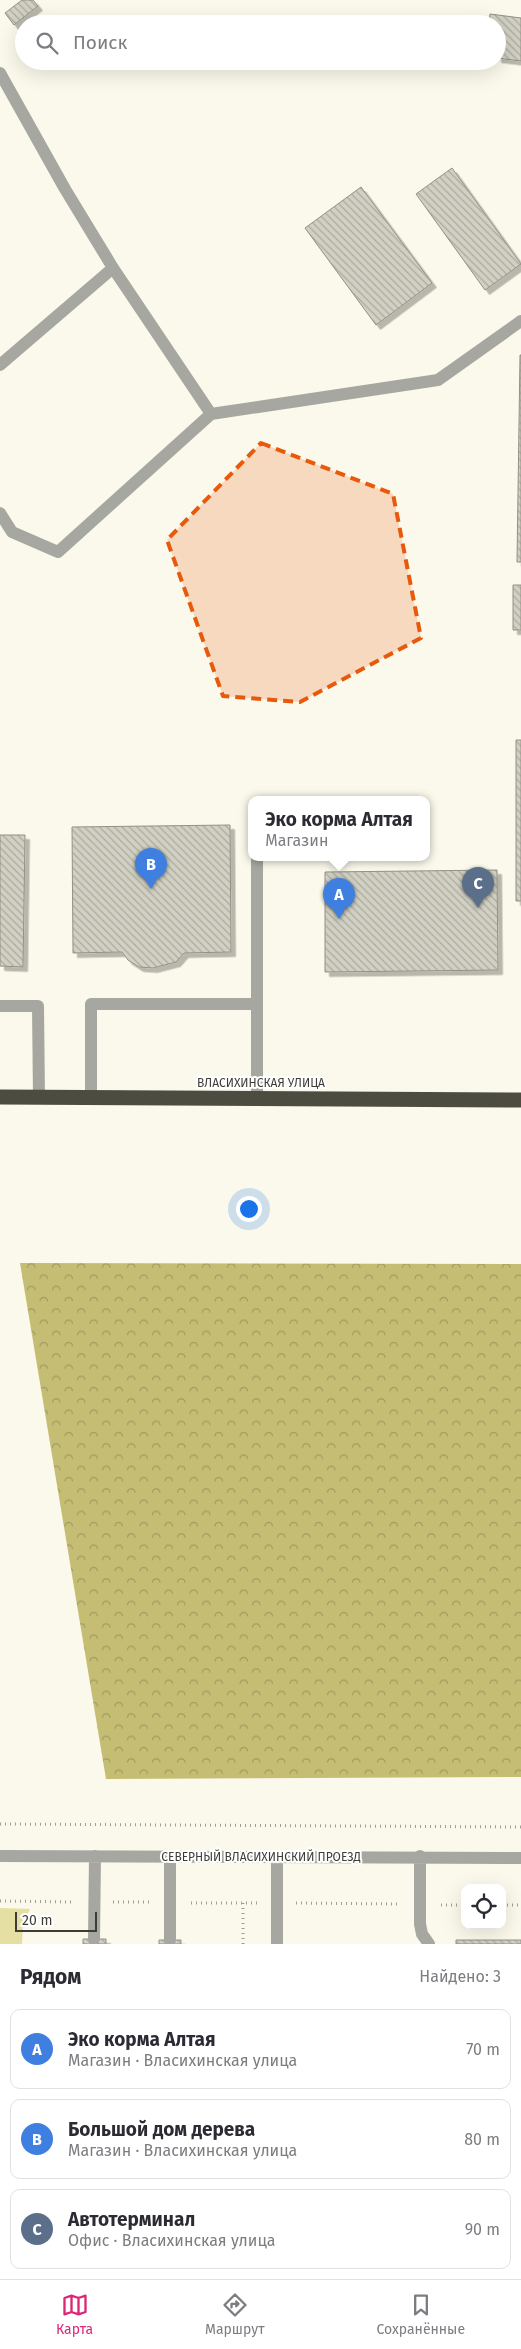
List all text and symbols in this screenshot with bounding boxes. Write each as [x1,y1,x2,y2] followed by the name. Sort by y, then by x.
[15,15,506,70] search box
[33,29,61,57] icon: search
[73,31,127,54] text: Поиск
[248,796,430,861] popup
[265,808,413,831] text: Эко корма Алтая
[265,831,328,850] text: Магазин
[135,848,167,889] pin: B
[462,867,494,908] pin: C
[323,878,355,919] pin: A
[197,1076,325,1090] street label: ВЛАСИХИНСКАЯ УЛИЦА
[236,1196,262,1222] your location
[161,1849,361,1864] street label: СЕВЕРНЫЙ ВЛАСИХИНСКИЙ ПРОЕЗД
[461,1884,506,1929] map controls
[461,1884,506,1929] button: locate
[15,1909,98,1932] scale bar
[22,1912,52,1929] text: 20 m
[20,1964,81,1990] text: Рядом
[419,1967,501,1986] text: Найдено: 3
[68,2028,216,2051] text: Эко корма Алтая
[32,2040,42,2059] text: A
[466,2040,500,2059] text: 70 m
[68,2051,297,2070] text: Магазин · Власихинская улица
[68,2118,255,2141] text: Большой дом дерева
[32,2130,42,2149] text: B
[464,2130,500,2149] text: 80 m
[68,2141,297,2160] text: Магазин · Власихинская улица
[68,2208,195,2231] text: Автотерминал
[32,2220,42,2239] text: C
[465,2220,500,2239] text: 90 m
[68,2231,276,2250] text: Офис · Власихинская улица
[56,2291,93,2338] tab: Карта
[205,2291,264,2338] tab: Маршрут
[376,2291,465,2338] tab: Сохранённые

